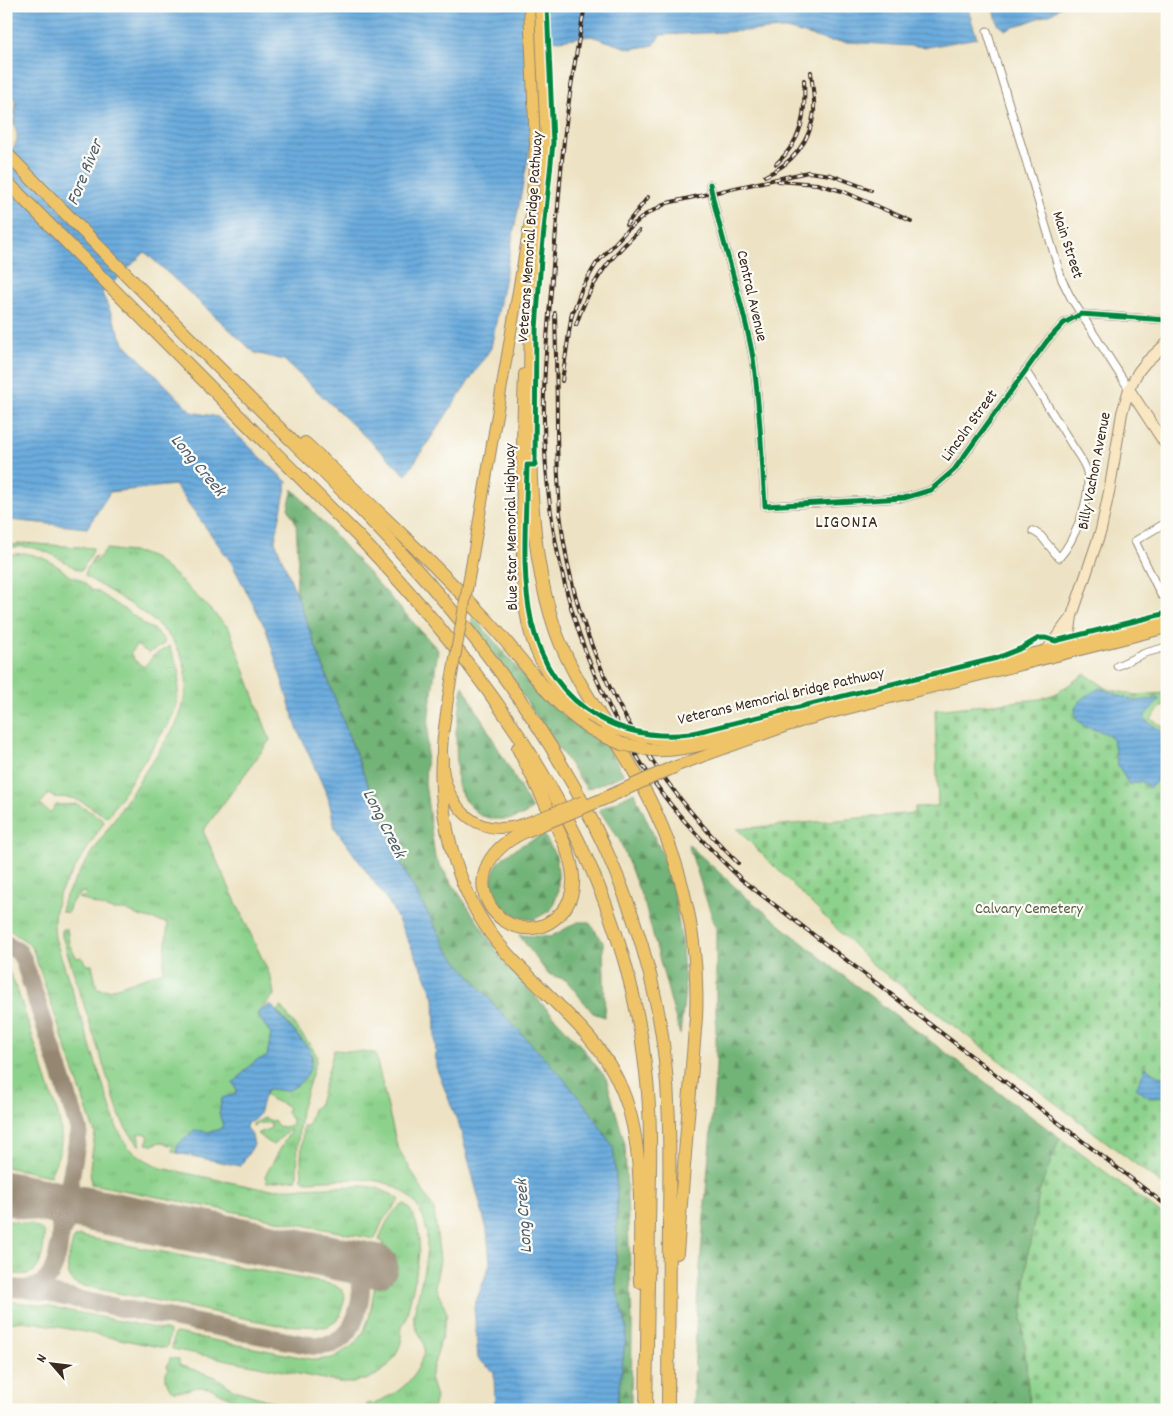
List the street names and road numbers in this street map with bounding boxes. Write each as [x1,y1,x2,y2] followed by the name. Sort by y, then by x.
[512,130,550,343] street label: Veterans Memorial Bridge Pathway
[1045,208,1089,282] street label: Main Street
[729,248,773,344] street label: Central Avenue
[936,385,1004,467] street label: Lincoln Street
[1072,410,1118,532] street label: Billy Vachon Avenue
[499,443,525,611] street label: Blue Star Memorial Highway
[676,662,887,732] street label: Veterans Memorial Bridge Pathway

